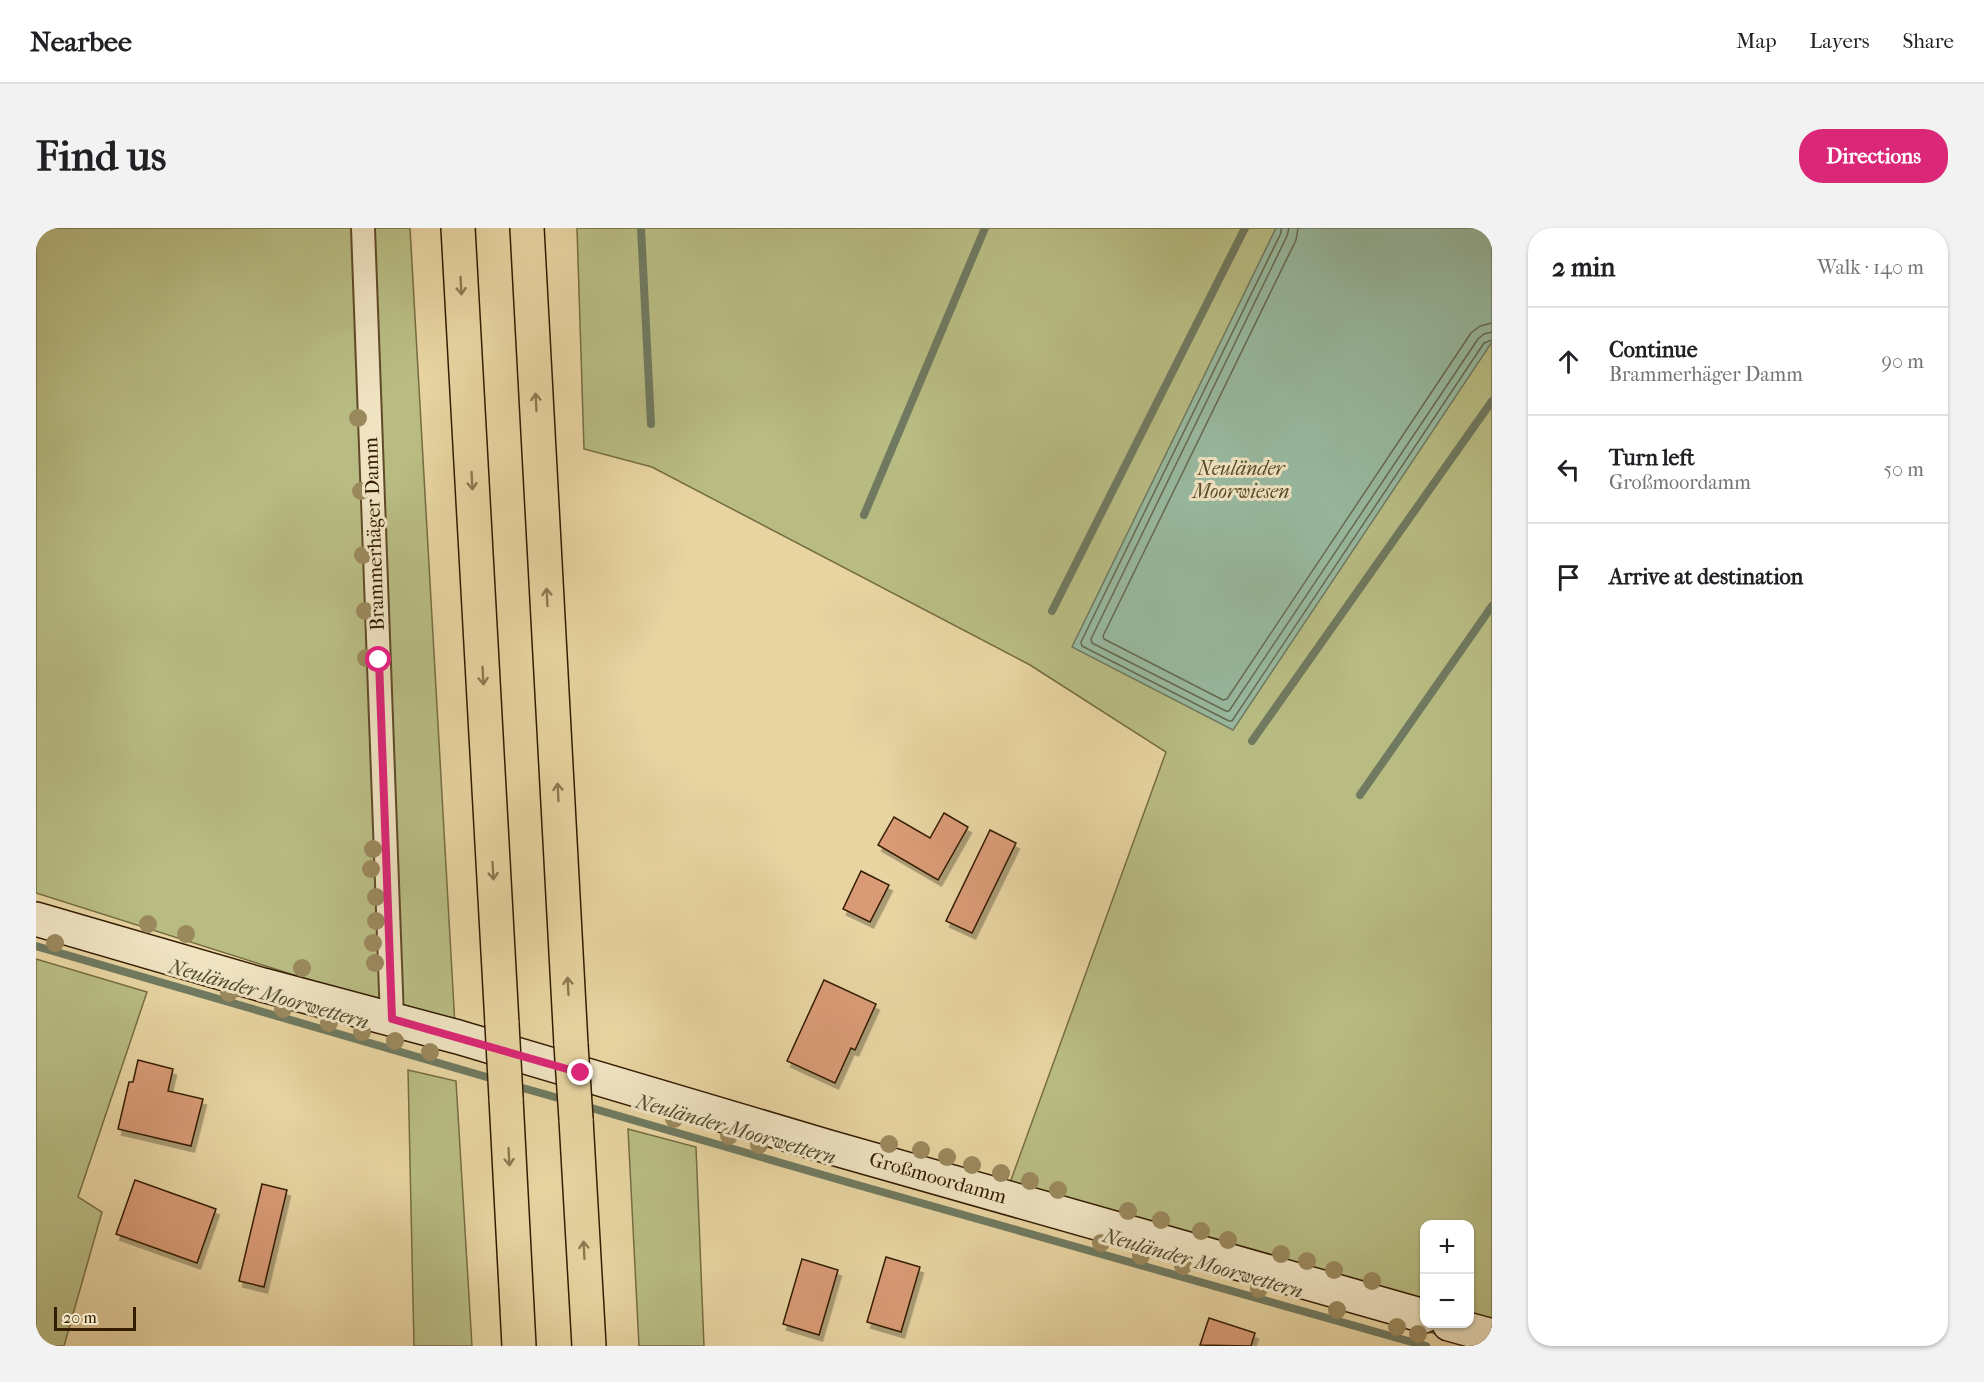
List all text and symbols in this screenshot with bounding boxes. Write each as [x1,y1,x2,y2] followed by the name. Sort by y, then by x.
[30,25,132,58] text: Nearbee
[1736,29,1777,53] text: Map
[1810,29,1869,53] text: Layers
[1902,29,1954,53] text: Share
[1799,129,1948,183] button: Directions
[36,132,166,181] text: Find us
[1552,252,1615,283] text: 2 min
[1817,256,1924,279] text: Walk · 140 m
[456,276,467,296] one-way arrow
[1609,337,1698,363] text: Continue
[1552,345,1585,378] icon: ahead
[1882,350,1924,373] text: 90 m
[1609,363,1803,386] text: Brammerhäger Damm
[531,393,542,413] one-way arrow
[359,436,389,631] street label: Brammerhäger Damm
[1609,445,1695,471] text: Turn left
[1552,453,1585,486] icon: left
[1191,457,1289,503] park label: Neuländer Moorwiesen
[1883,458,1924,481] text: 50 m
[467,471,478,491] one-way arrow
[1609,471,1751,494] text: Großmoordamm
[1552,561,1585,594] icon: arrive
[1609,564,1803,590] text: Arrive at destination
[541,587,552,607] one-way arrow
[365,646,391,672] route start
[477,665,488,685] one-way arrow
[552,782,563,802] one-way arrow
[488,860,499,880] one-way arrow
[165,954,372,1034] water label: Neuländer Moorwettern
[563,977,574,997] one-way arrow
[567,1059,593,1085] route end
[632,1089,839,1169] water label: Neuländer Moorwettern
[504,1146,515,1166] one-way arrow
[867,1147,1010,1209] street label: Großmoordamm
[1420,1220,1474,1328] map controls
[1420,1220,1474,1274] button: +
[1099,1223,1306,1303] water label: Neuländer Moorwettern
[578,1240,589,1260] one-way arrow
[1420,1274,1474,1328] button: −
[54,1304,136,1332] scale bar
[63,1308,97,1327] text: 20 m

